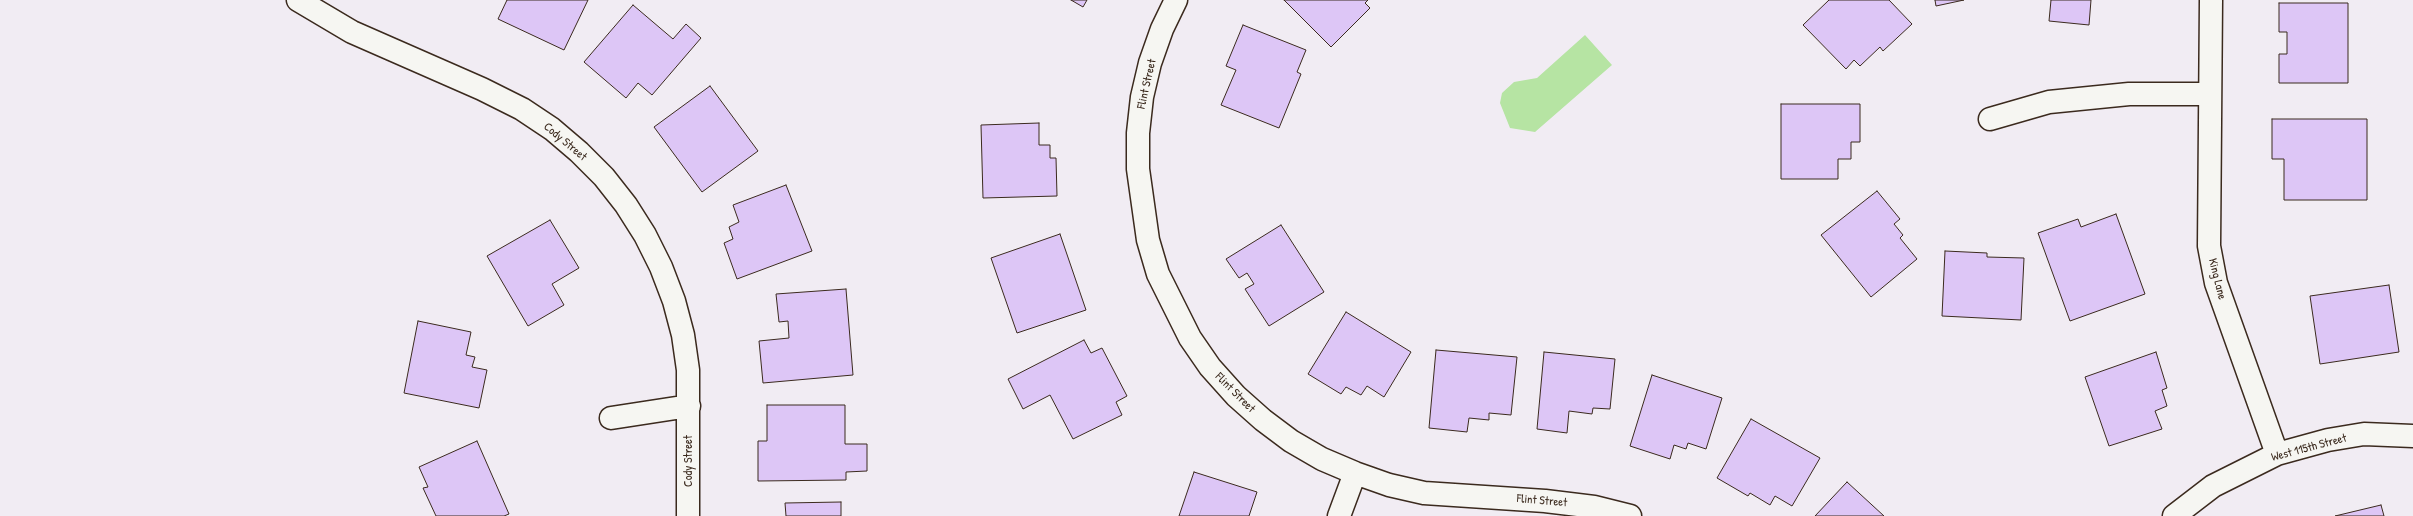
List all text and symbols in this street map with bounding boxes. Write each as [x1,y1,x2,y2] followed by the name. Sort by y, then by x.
[1134,58,1160,110] street label: Flint Street
[541,120,589,164] street label: Cody Street
[2205,257,2229,301] street label: King Lane
[1212,370,1258,416] street label: Flint Street
[2270,431,2348,465] street label: West 115th Street
[682,435,696,487] street label: Cody Street
[1516,492,1568,510] street label: Flint Street

